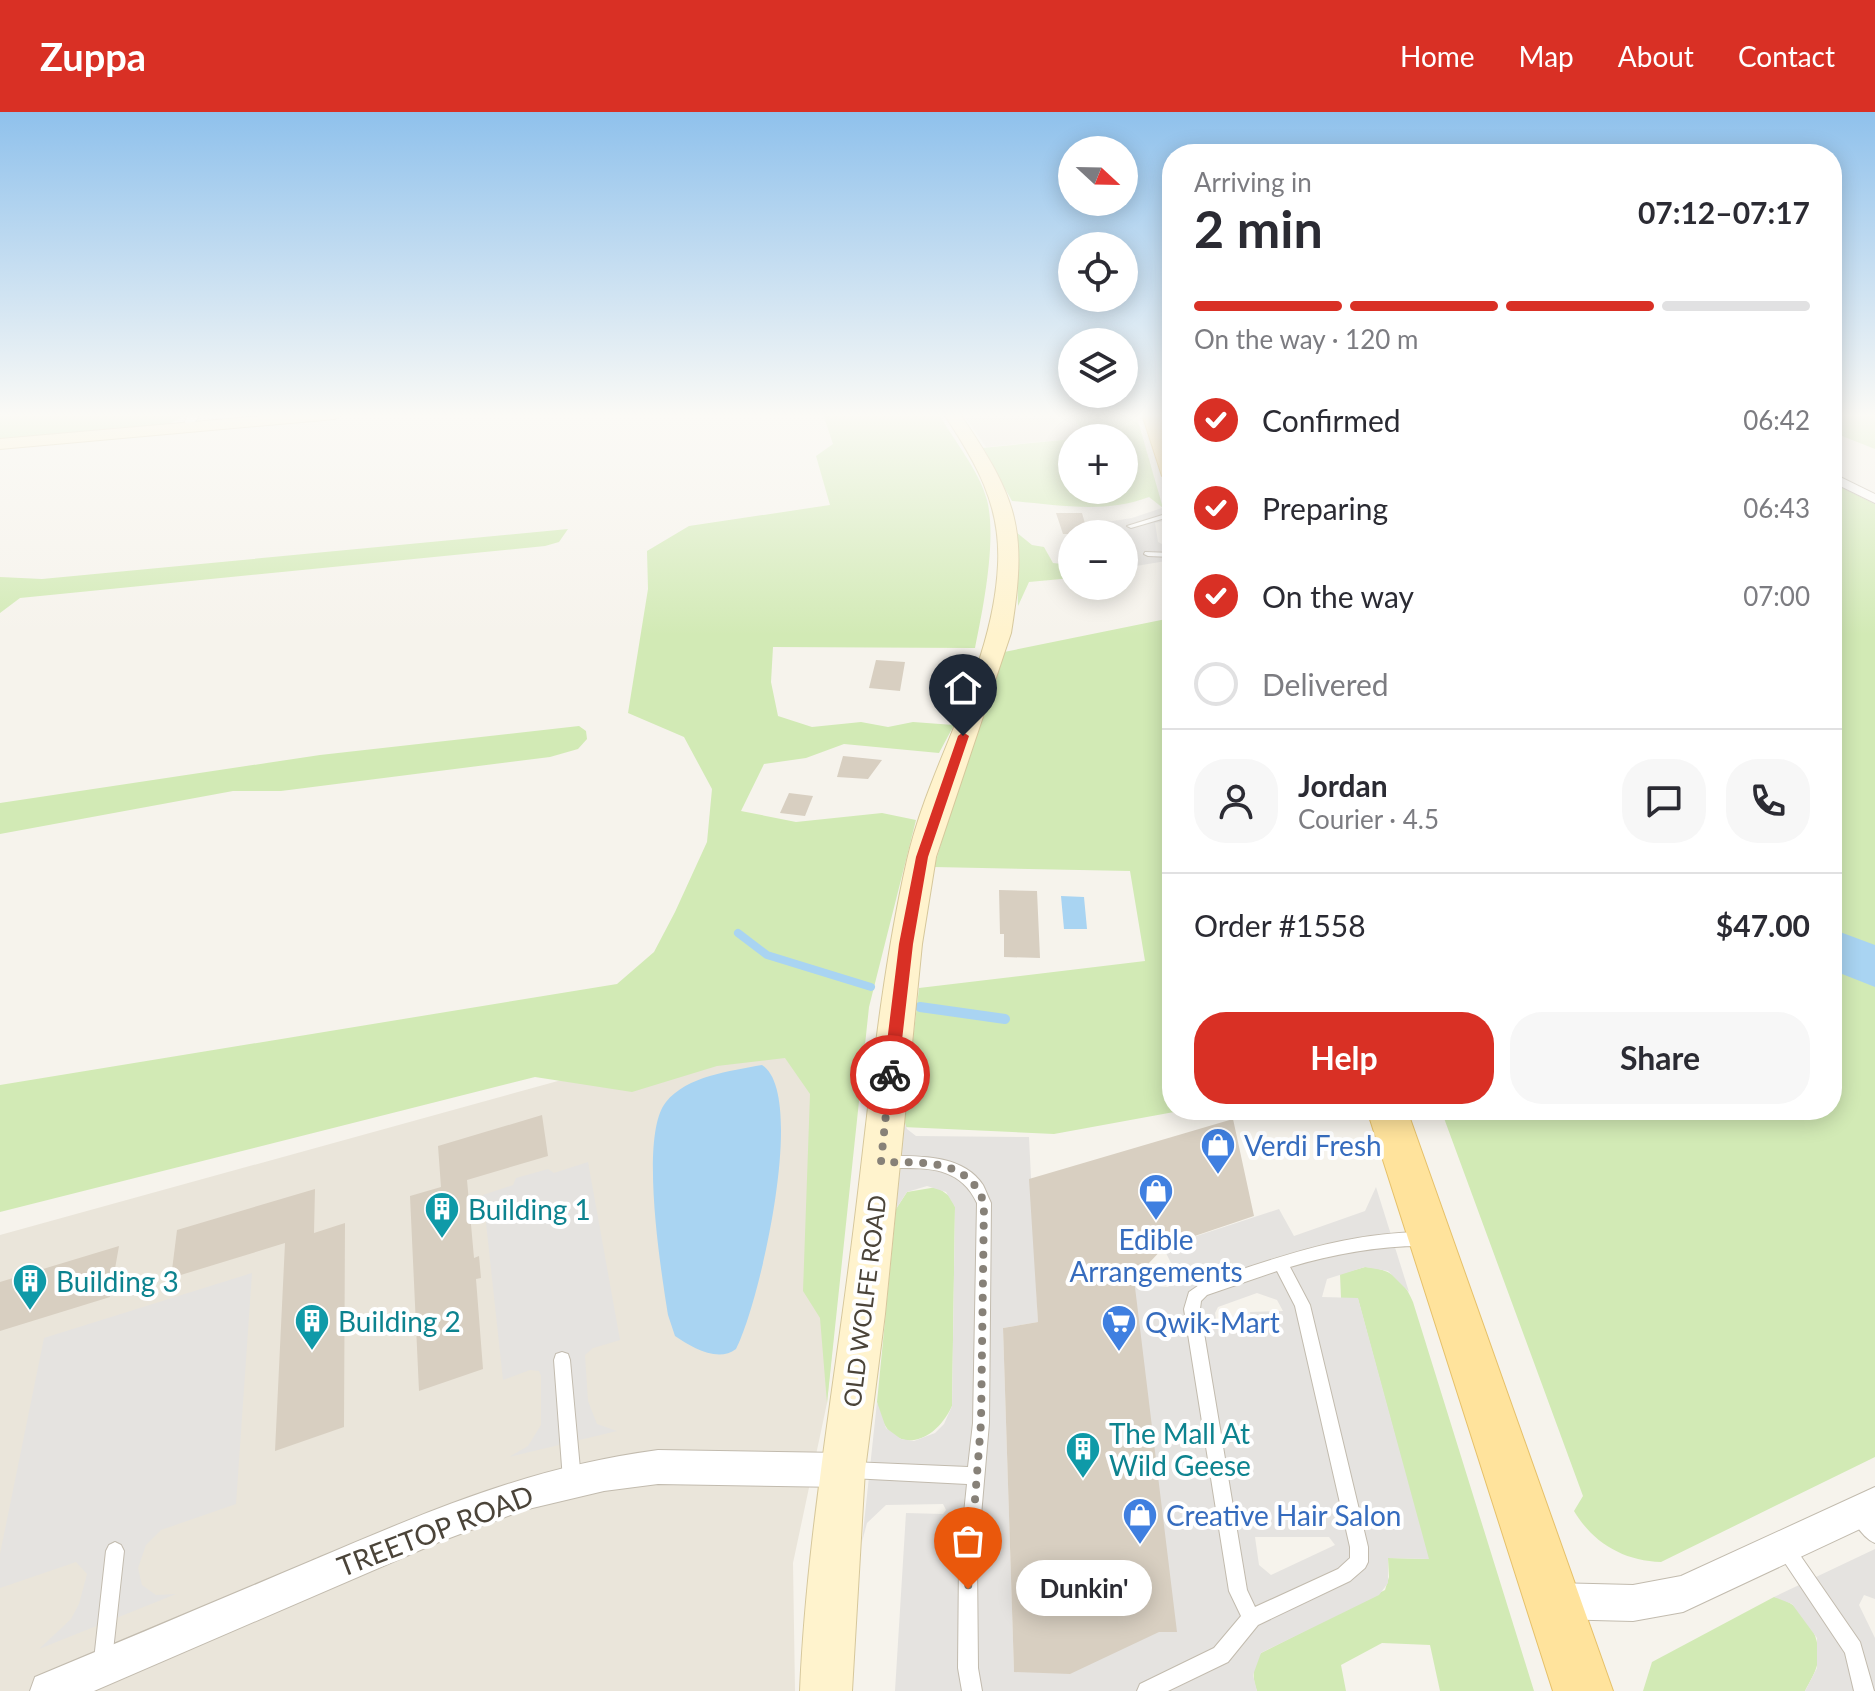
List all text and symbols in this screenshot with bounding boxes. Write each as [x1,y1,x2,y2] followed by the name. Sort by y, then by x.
[40,33,146,79] text: Zuppa
[1400,39,1475,73] text: Home
[1519,39,1574,73] text: Map
[1618,39,1694,73] text: About
[1738,39,1835,73] text: Contact
[1058,136,1138,216] north arrow
[1058,136,1138,600] map controls
[1194,166,1312,198] text: Arriving in
[1638,194,1810,230] text: 07:12–07:17
[1194,197,1323,259] text: 2 min
[1058,232,1138,312] button: locate
[1194,323,1418,355] text: On the way · 120 m
[1058,328,1138,408] button: layers
[1194,398,1238,442] icon: check
[1262,402,1401,438] text: Confirmed
[1743,404,1810,436] text: 06:42
[1058,424,1138,504] button: +
[1194,486,1238,530] icon: check
[1262,490,1388,526] text: Preparing
[1743,492,1810,524] text: 06:43
[1058,520,1138,600] button: −
[1194,574,1238,618] icon: check
[1262,578,1414,614] text: On the way
[1743,580,1810,612] text: 07:00
[929,654,997,736] pin
[941,666,985,710] icon: home
[1262,666,1389,702] text: Delivered
[1194,759,1278,843] button: person
[1622,759,1706,843] button: chat
[1726,759,1810,843] button: phone
[1298,767,1388,803] text: Jordan
[1298,803,1439,835] text: Courier · 4.5
[1194,907,1366,943] text: Order #1558
[1716,907,1810,943] text: $47.00
[1194,1012,1494,1104] button: Help
[1510,1012,1810,1104] button: Share
[850,1035,930,1115] courier
[868,1053,912,1097] icon: bike
[1199,1126,1237,1176] shop icon: Verdi Fresh
[1244,1128,1382,1162] place label: Verdi Fresh
[1137,1172,1175,1222] shop icon: Edible Arrangements
[423,1190,461,1240] building icon: Building 1
[468,1192,591,1226] place label: Building 1
[837,1193,891,1409] street label: OLD WOLFE ROAD
[1069,1222,1243,1288] place label: Edible Arrangements
[11,1262,49,1312] building icon: Building 3
[56,1264,179,1298] place label: Building 3
[293,1302,331,1352] building icon: Building 2
[1100,1303,1138,1353] supermarket icon: Qwik-Mart
[338,1304,461,1338] place label: Building 2
[1145,1305,1280,1339] place label: Qwik-Mart
[1109,1416,1251,1482] place label: The Mall At Wild Geese
[1064,1430,1102,1480] building icon: The Mall At Wild Geese
[332,1477,538,1583] street label: TREETOP ROAD
[1121,1496,1159,1546] shop icon: Creative Hair Salon
[1166,1498,1401,1532] place label: Creative Hair Salon
[934,1507,1002,1589] pin
[946,1519,990,1563] icon: bag
[1016,1561,1152,1617] callout: Dunkin'
[1039,1572,1129,1604] text: Dunkin'

